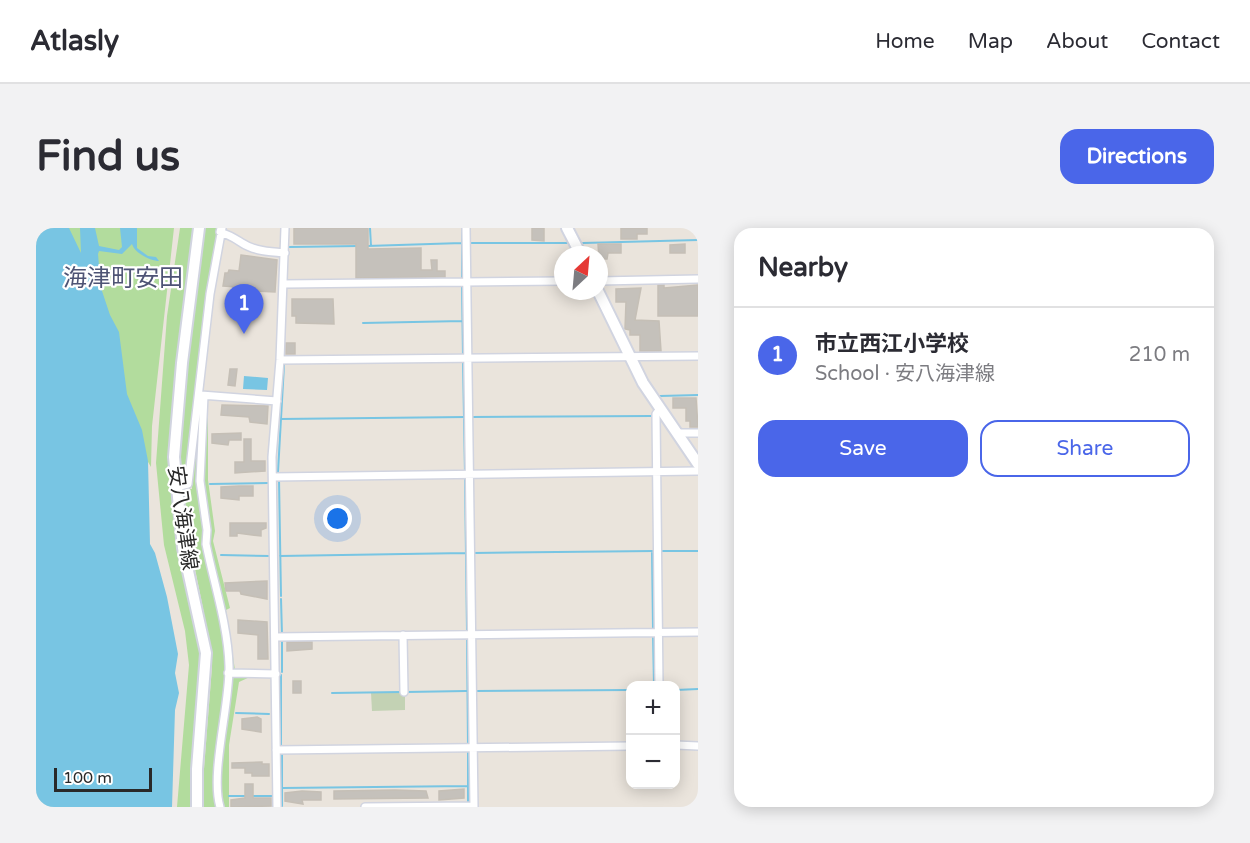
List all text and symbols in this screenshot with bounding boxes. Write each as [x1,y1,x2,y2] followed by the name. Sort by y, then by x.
[30,24,119,58] text: Atlasly
[875,29,935,54] text: Home
[968,29,1013,54] text: Map
[1046,29,1108,54] text: About
[1141,29,1220,54] text: Contact
[1060,129,1214,184] button: Directions
[36,131,180,182] text: Find us
[554,246,608,300] north arrow
[758,252,848,283] text: Nearby
[63,264,183,293] district label: 海津町安田
[224,285,264,334] pin: 1
[815,331,969,357] text: 市立西江小学校
[771,343,784,367] text: 1
[1129,343,1190,367] text: 210 m
[815,362,995,386] text: School · 安八海津線
[758,420,968,477] button: Save
[980,420,1190,477] button: Share
[163,464,202,572] street label: 安八海津線
[323,504,352,533] your location
[626,681,680,789] map controls
[626,681,680,735] button: +
[626,735,680,789] button: −
[54,765,152,792] scale bar
[63,768,112,788] text: 100 m

